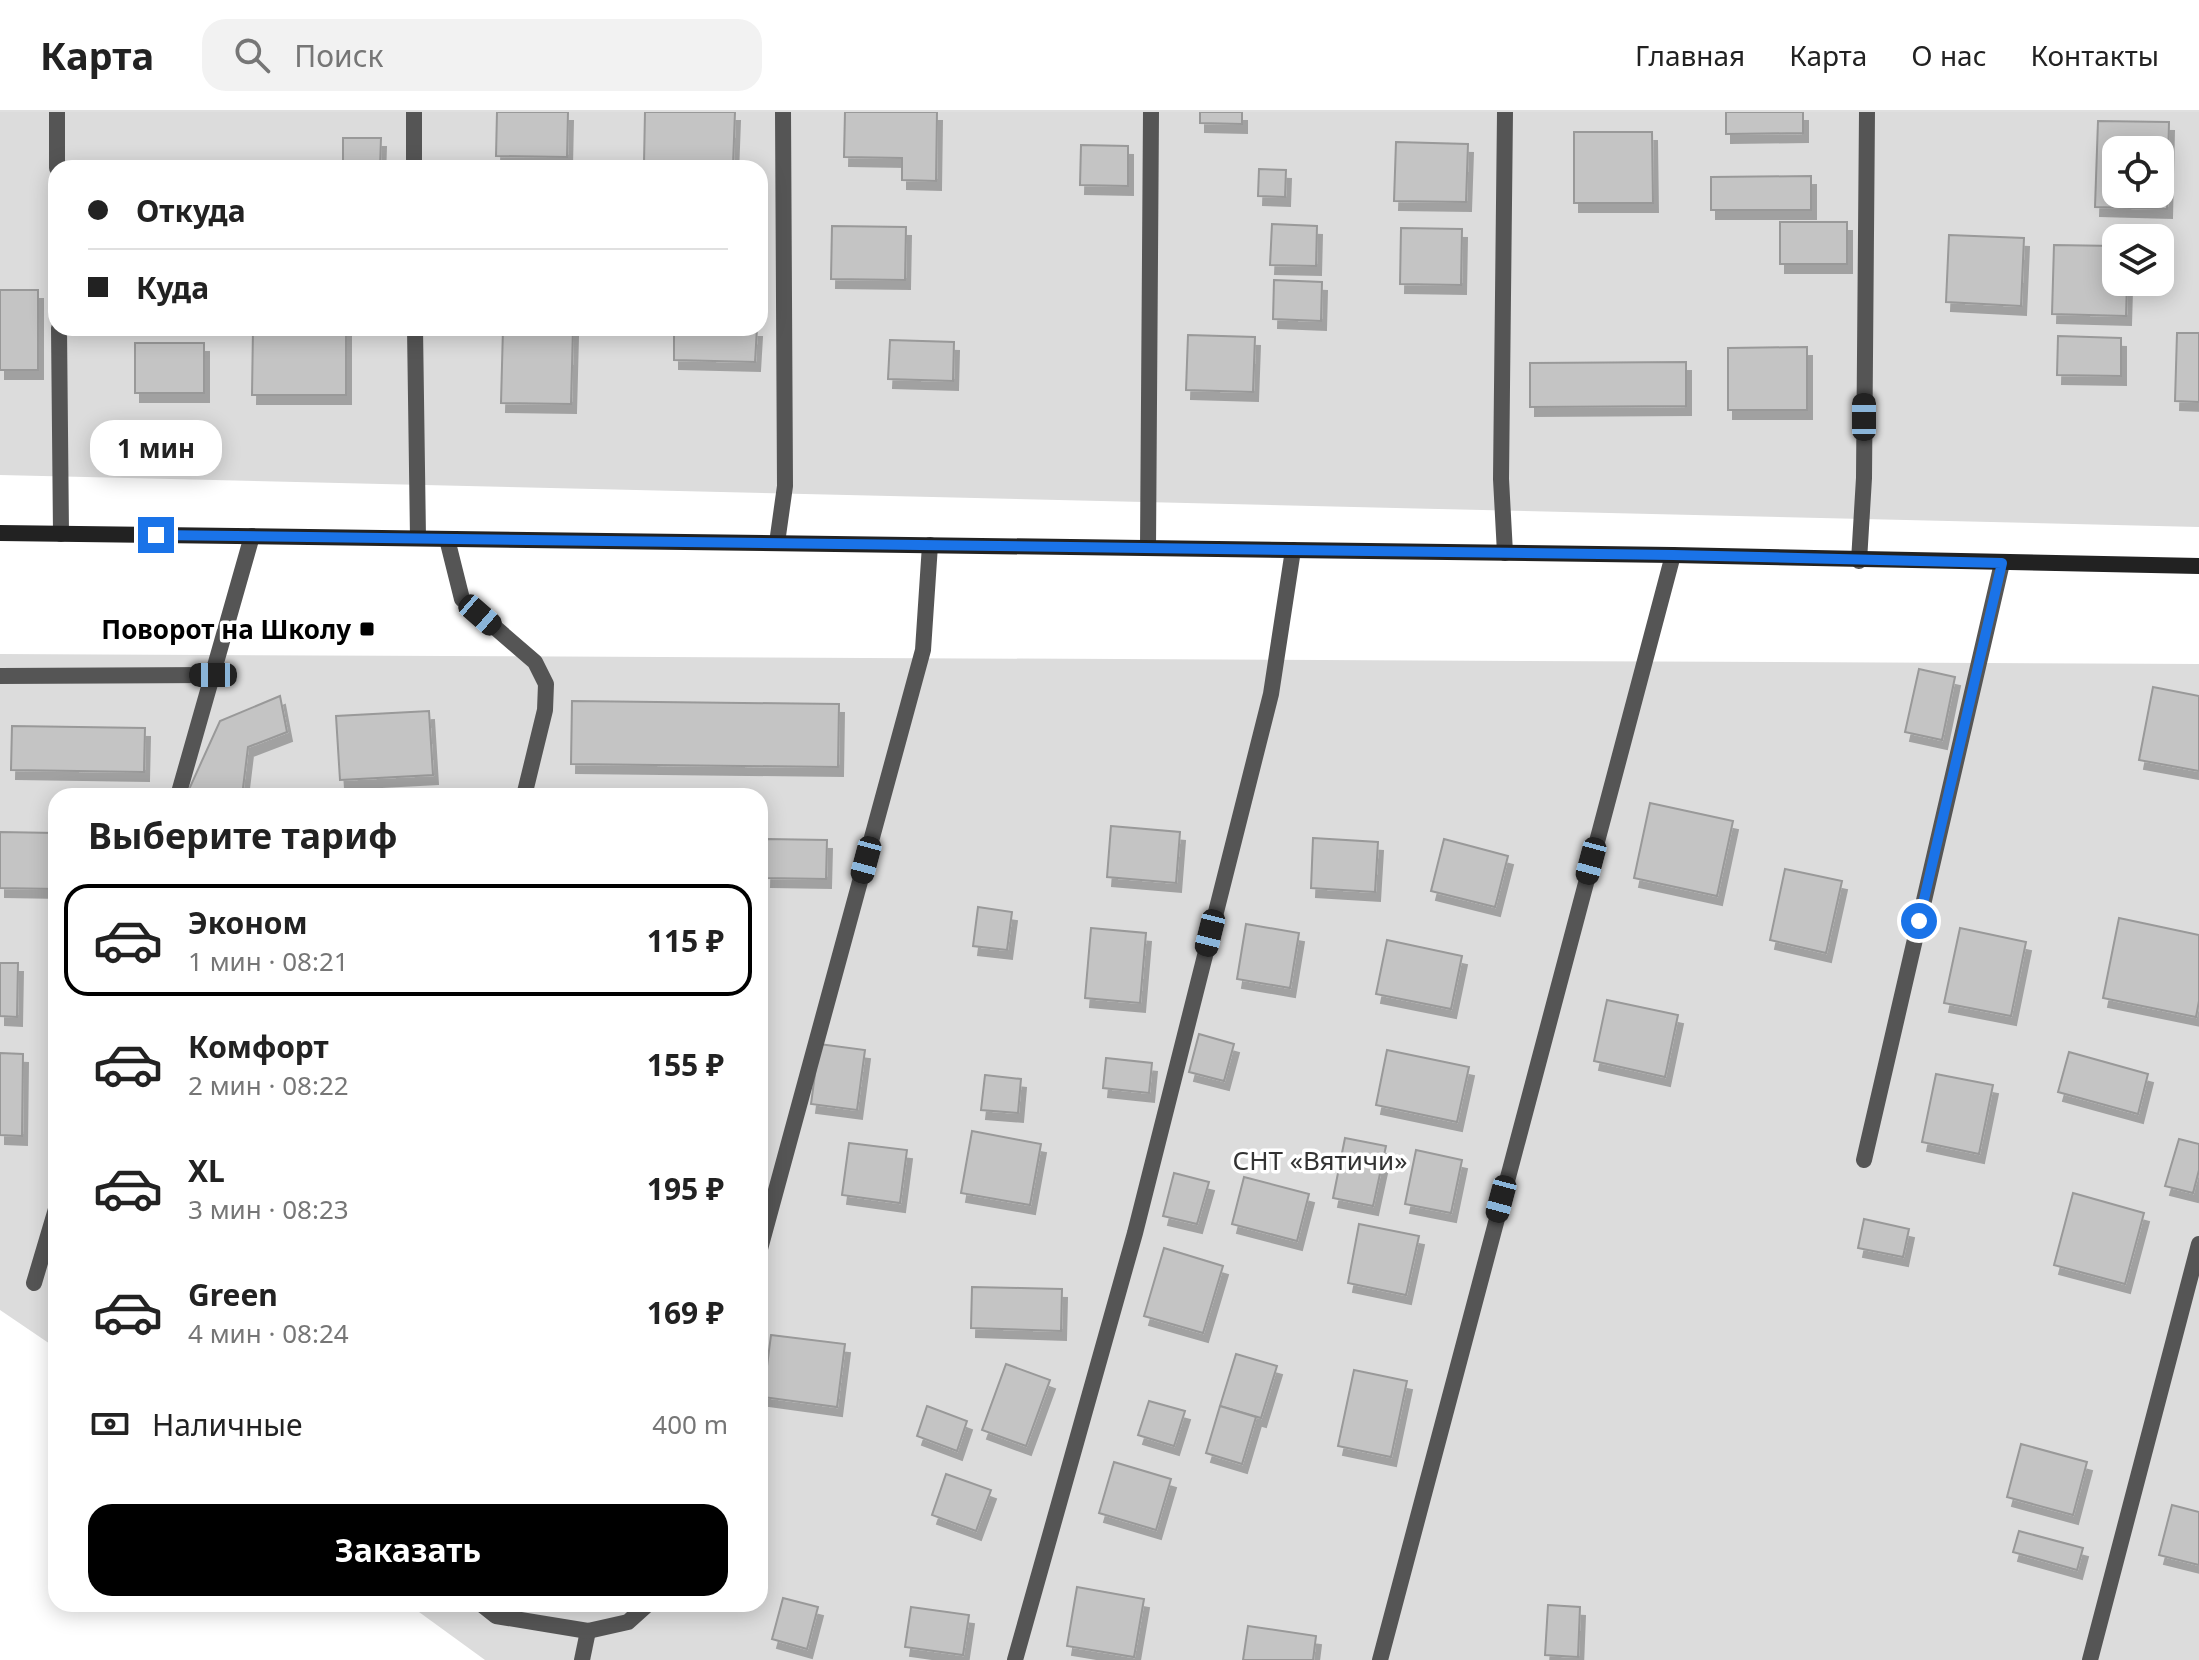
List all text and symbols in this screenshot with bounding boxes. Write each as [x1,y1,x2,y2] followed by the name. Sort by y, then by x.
[202,19,762,91] search box
[40,29,154,81] text: Карта
[230,33,274,77] icon: search
[294,35,383,76] text: Поиск
[1635,36,1745,74] text: Главная
[1789,36,1867,74] text: Карта
[1911,36,1987,74] text: О нас
[2031,36,2159,74] text: Контакты
[2102,136,2174,296] map controls
[2102,136,2174,208] button: locate
[136,190,246,231] text: Откуда
[2102,224,2174,296] button: layers
[136,267,209,308] text: Куда
[1852,393,1876,441] car
[90,419,222,475] callout: 1 мин
[117,430,195,466] text: 1 мин
[138,517,174,553] route end
[454,590,506,640] car
[101,611,351,647] place label: Поворот на Школу
[358,620,376,638] marker: Поворот на Школу
[189,663,237,687] car
[88,811,397,860] text: Выберите тариф
[848,834,884,886] car
[1573,835,1609,887] car
[188,902,308,943] text: Эконом
[1901,903,1937,939] route start
[92,904,164,976] icon: car
[1193,907,1227,959] car
[647,920,724,961] text: 115 ₽
[188,943,349,979] text: 1 мин · 08:21
[188,1026,329,1067] text: Комфорт
[92,1028,164,1100] icon: car
[647,1044,724,1085] text: 155 ₽
[188,1067,349,1103] text: 2 мин · 08:22
[1233,1142,1407,1178] park label: СНТ «Вятичи»
[188,1150,225,1191] text: XL
[92,1152,164,1224] icon: car
[647,1168,724,1209] text: 195 ₽
[1483,1173,1519,1225] car
[188,1191,349,1227] text: 3 мин · 08:23
[188,1274,278,1315] text: Green
[92,1276,164,1348] icon: car
[647,1292,724,1333] text: 169 ₽
[188,1315,349,1351] text: 4 мин · 08:24
[88,1402,132,1446] icon: cash
[152,1404,303,1445] text: Наличные
[652,1406,728,1442] text: 400 m
[88,1504,728,1596] button: Заказать

